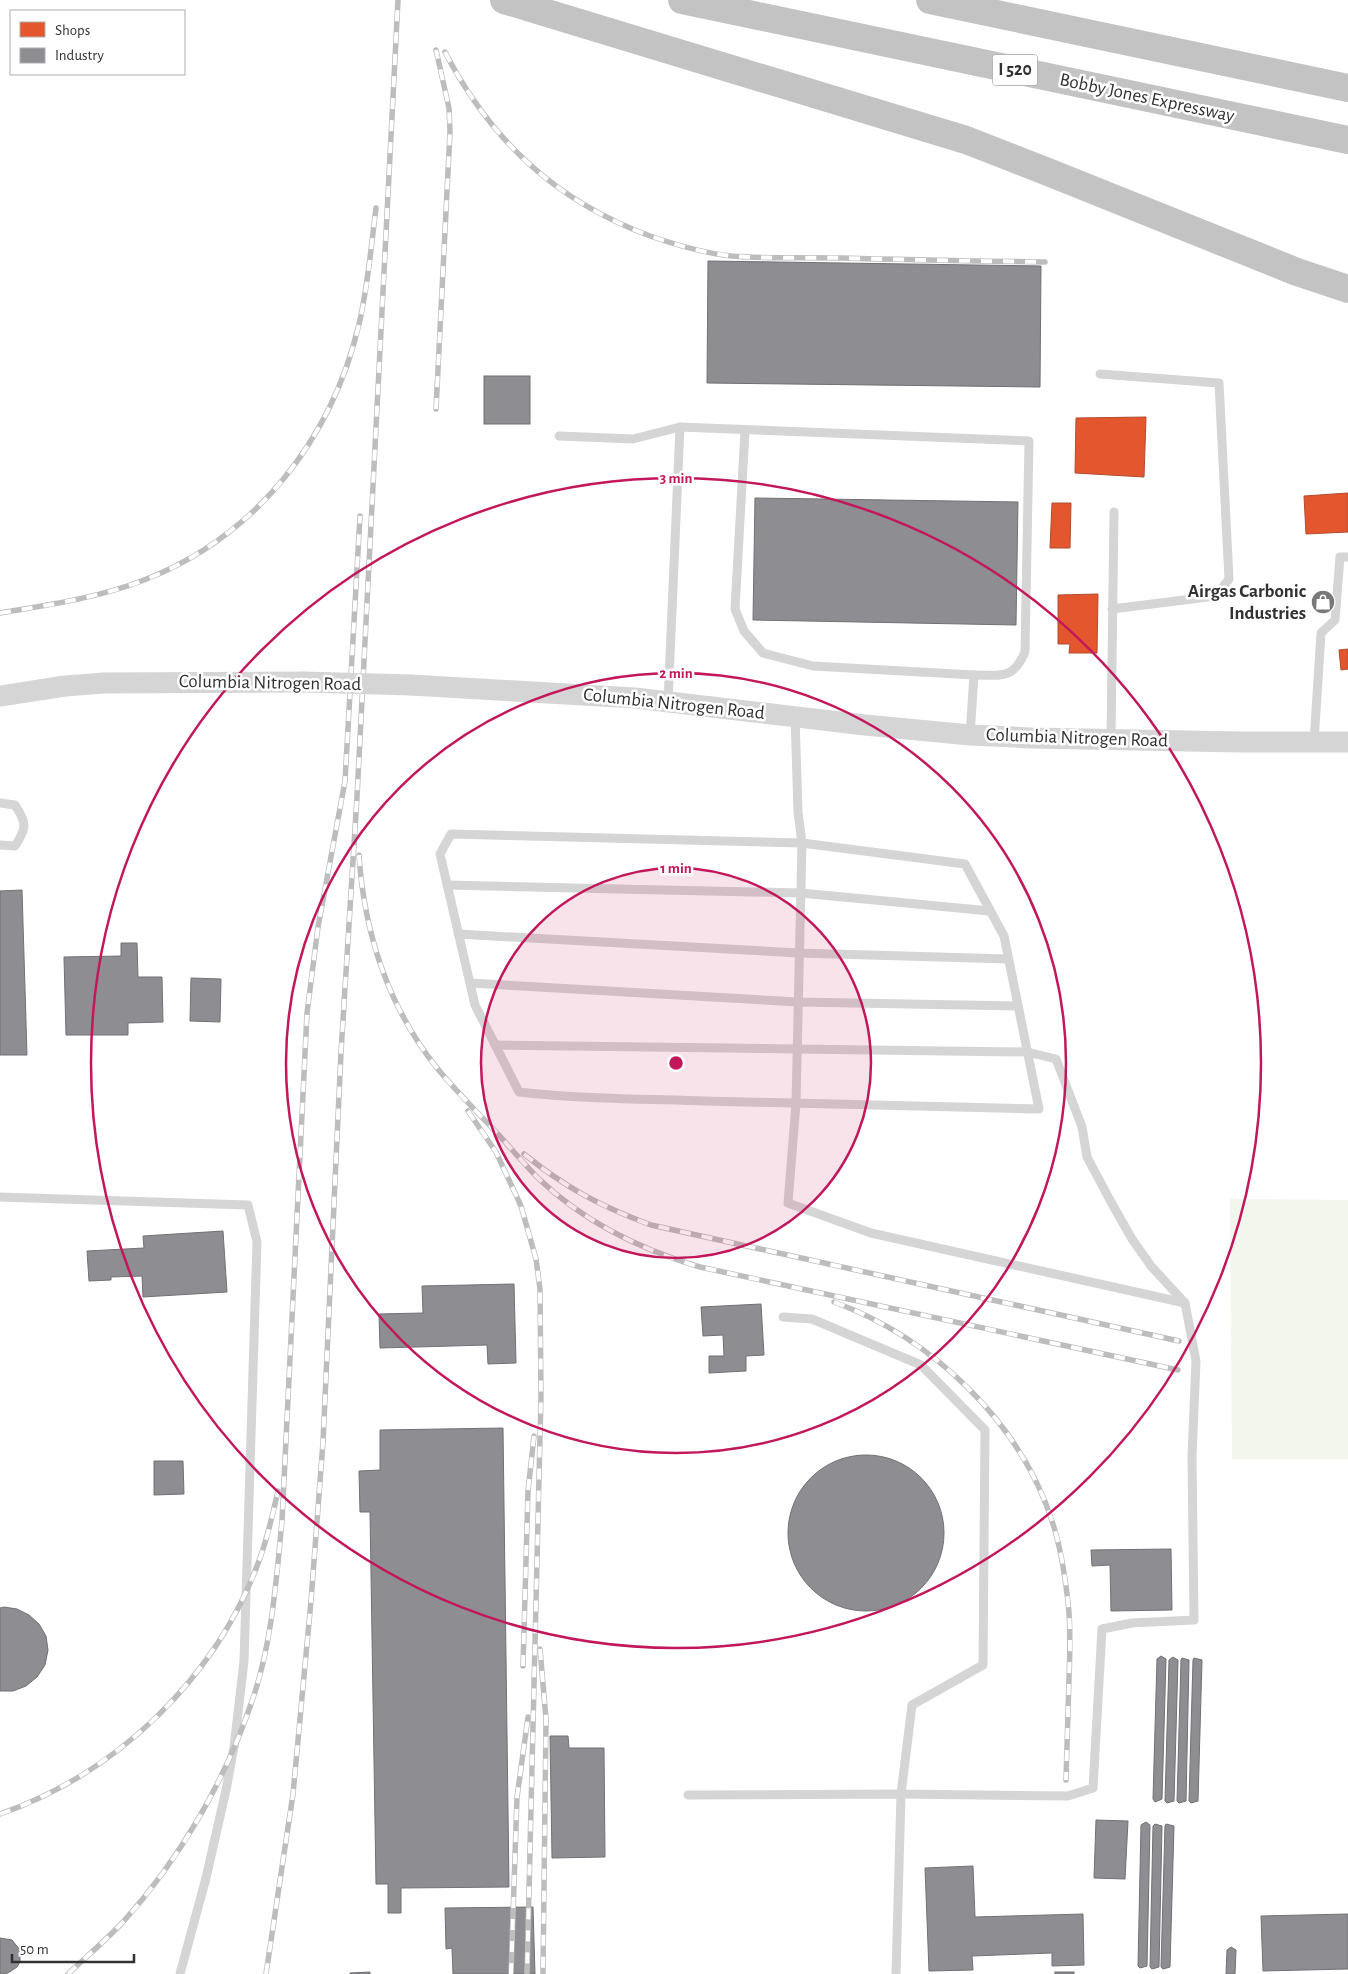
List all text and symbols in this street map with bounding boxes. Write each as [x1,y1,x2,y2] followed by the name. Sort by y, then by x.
[10,10,185,75] legend
[55,23,90,38] text: Shops
[55,48,104,63] text: Industry
[992,54,1038,86] road number: I 520
[1058,70,1236,126] street label: Bobby Jones Expressway
[660,471,692,486] text: 3 min
[1188,582,1307,623] place label: Airgas Carbonic Industries
[1310,589,1336,615] shop icon: Airgas Carbonic Industries
[659,666,693,681] text: 2 min
[179,672,361,694] street label: Columbia Nitrogen Road
[582,685,766,723] street label: Columbia Nitrogen Road
[986,725,1169,751] street label: Columbia Nitrogen Road
[660,861,692,876] text: 1 min
[667,1054,685,1072] centre of rings
[12,1932,135,1964] scale bar
[20,1942,49,1957] text: 50 m

